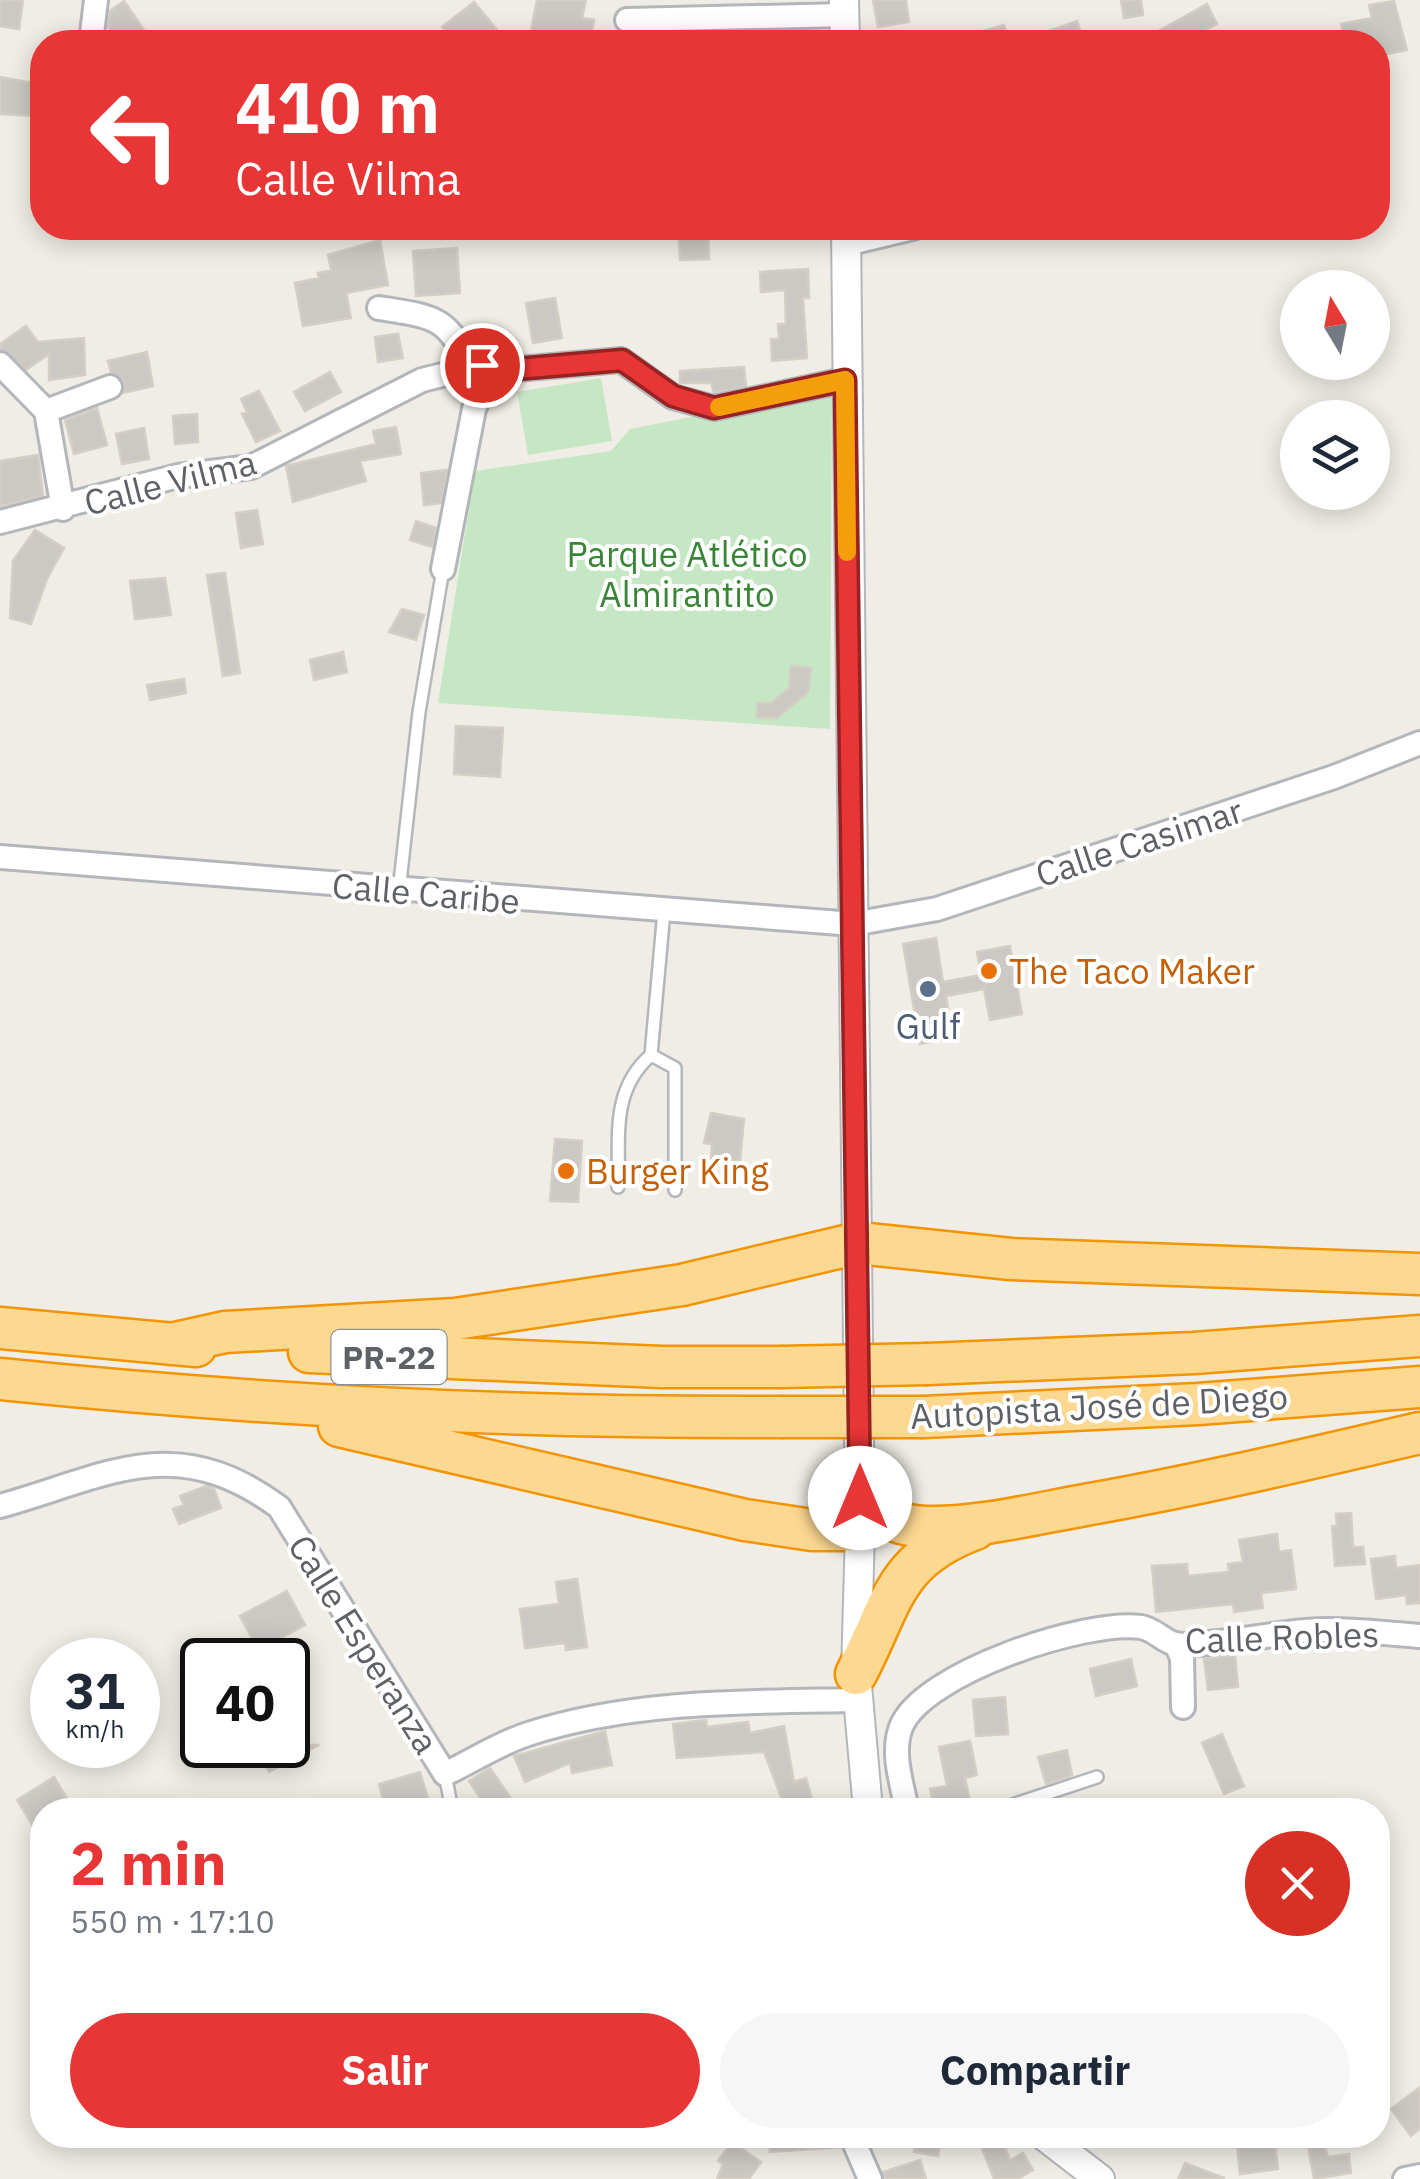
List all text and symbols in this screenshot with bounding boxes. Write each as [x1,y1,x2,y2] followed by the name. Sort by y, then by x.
[235,61,440,152] text: 410 m
[70,70,200,200] icon: left
[235,149,461,207] text: Calle Vilma
[1280,270,1390,380] north arrow
[1280,270,1390,510] map controls
[440,323,525,408] pin
[455,338,510,393] icon: arrive
[1280,400,1390,510] button: layers
[79,438,261,526] street label: Calle Vilma
[566,531,808,617] park label: Parque Atlético Almirantito
[1030,787,1249,897] street label: Calle Casimar
[330,862,522,924] street label: Calle Caribe
[1009,948,1255,994] place label: The Taco Maker
[978,960,1000,982] marker: The Taco Maker
[917,978,939,1000] marker: Gulf
[895,1003,961,1049] place label: Gulf
[586,1148,769,1194] place label: Burger King
[555,1160,577,1182] marker: Burger King
[332,1330,446,1384] road number: PR-22
[909,1373,1289,1439] street label: Autopista José de Diego
[808,1446,912,1550] position arrow
[278,1526,450,1762] street label: Calle Esperanza
[1184,1611,1380,1663] street label: Calle Robles
[180,1638,310,1768] speed limit sign: 40
[65,1658,125,1723] text: 31
[66,1712,124,1745] text: km/h
[70,1823,227,1902] text: 2 min
[1245,1831,1350,1936] button: close
[70,1900,275,1942] text: 550 m · 17:10
[70,2013,700,2128] button: Salir
[720,2013,1350,2128] button: Compartir

